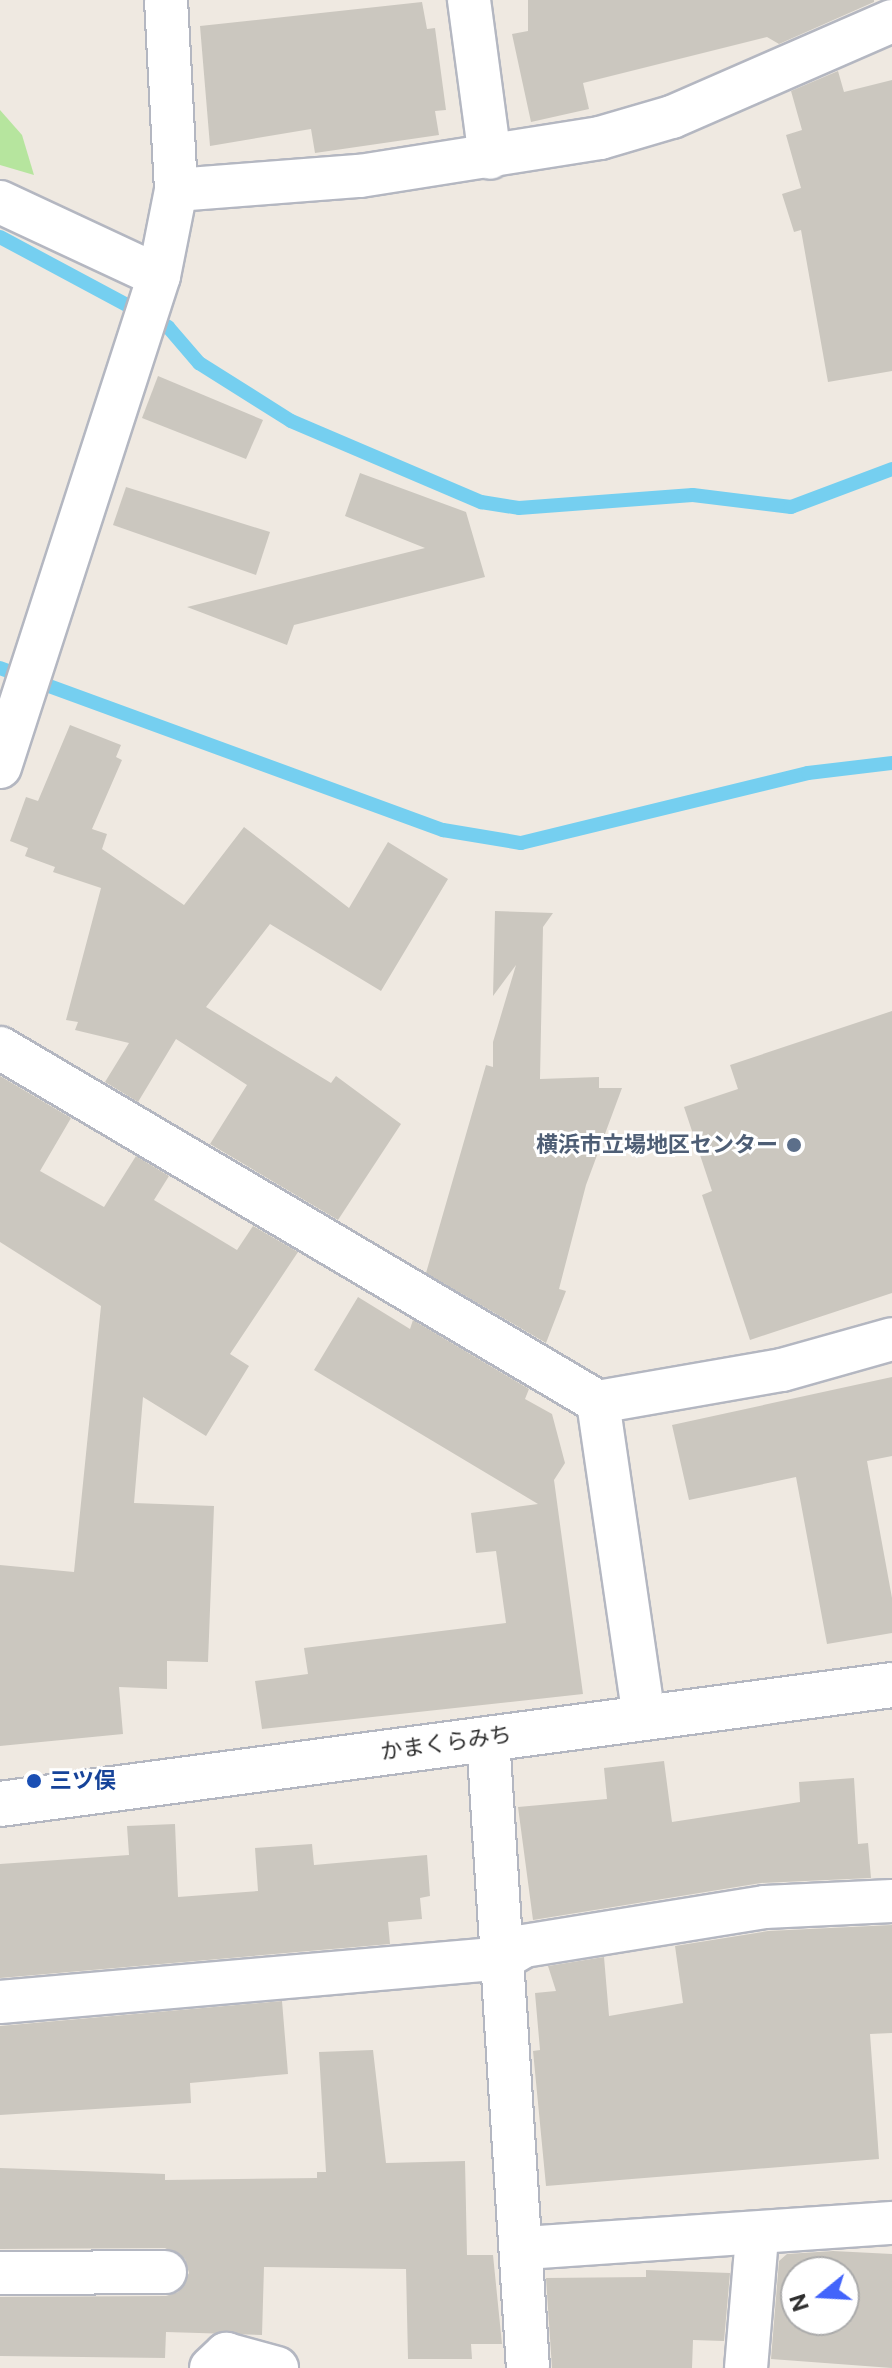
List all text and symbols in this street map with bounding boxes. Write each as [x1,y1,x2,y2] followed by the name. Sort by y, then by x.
[536,1132,778,1158] place label: 横浜市立場地区センター
[785,1136,803,1154] marker: 横浜市立場地区センター
[379,1721,513,1765] street label: かまくらみち
[50,1768,116,1794] place label: 三ツ俣
[25,1772,43,1790] marker: 三ツ俣
[780,2256,860,2336] north arrow
[784,2291,814,2315] text: N

